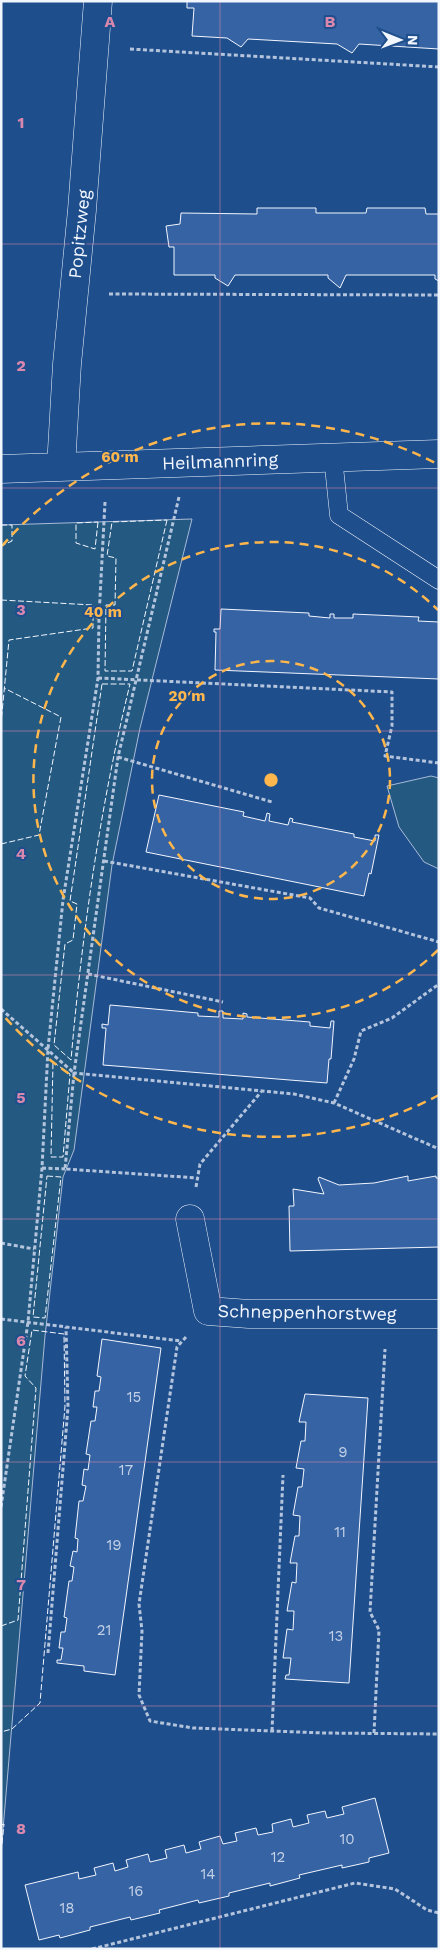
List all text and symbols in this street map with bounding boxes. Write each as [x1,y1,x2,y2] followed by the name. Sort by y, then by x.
[105,12,116,31] text: A
[325,12,336,31] text: B
[375,15,425,65] north arrow
[405,35,421,46] text: N
[18,113,24,132] text: 1
[64,188,94,280] street label: Popitzweg
[16,356,26,375] text: 2
[101,448,139,466] text: 60 m
[162,448,279,474] street label: Heilmannring
[16,600,26,619] text: 3
[84,603,122,621] text: 40 m
[168,687,206,705] text: 20 m
[262,771,280,789] centre of rings
[16,844,26,863] text: 4
[16,1088,26,1107] text: 5
[217,1300,397,1324] street label: Schneppenhorstweg
[16,1331,26,1350] text: 6
[127,1388,141,1406] house number: 15
[338,1443,348,1461] house number: 9
[119,1461,133,1479] house number: 17
[334,1523,346,1541] house number: 11
[106,1536,122,1554] house number: 19
[16,1575,26,1594] text: 7
[97,1621,111,1639] house number: 21
[329,1627,343,1645] house number: 13
[16,1819,26,1838] text: 8
[339,1830,355,1848] house number: 10
[271,1848,285,1866] house number: 12
[200,1865,216,1883] house number: 14
[129,1882,143,1900] house number: 16
[59,1899,75,1917] house number: 18

